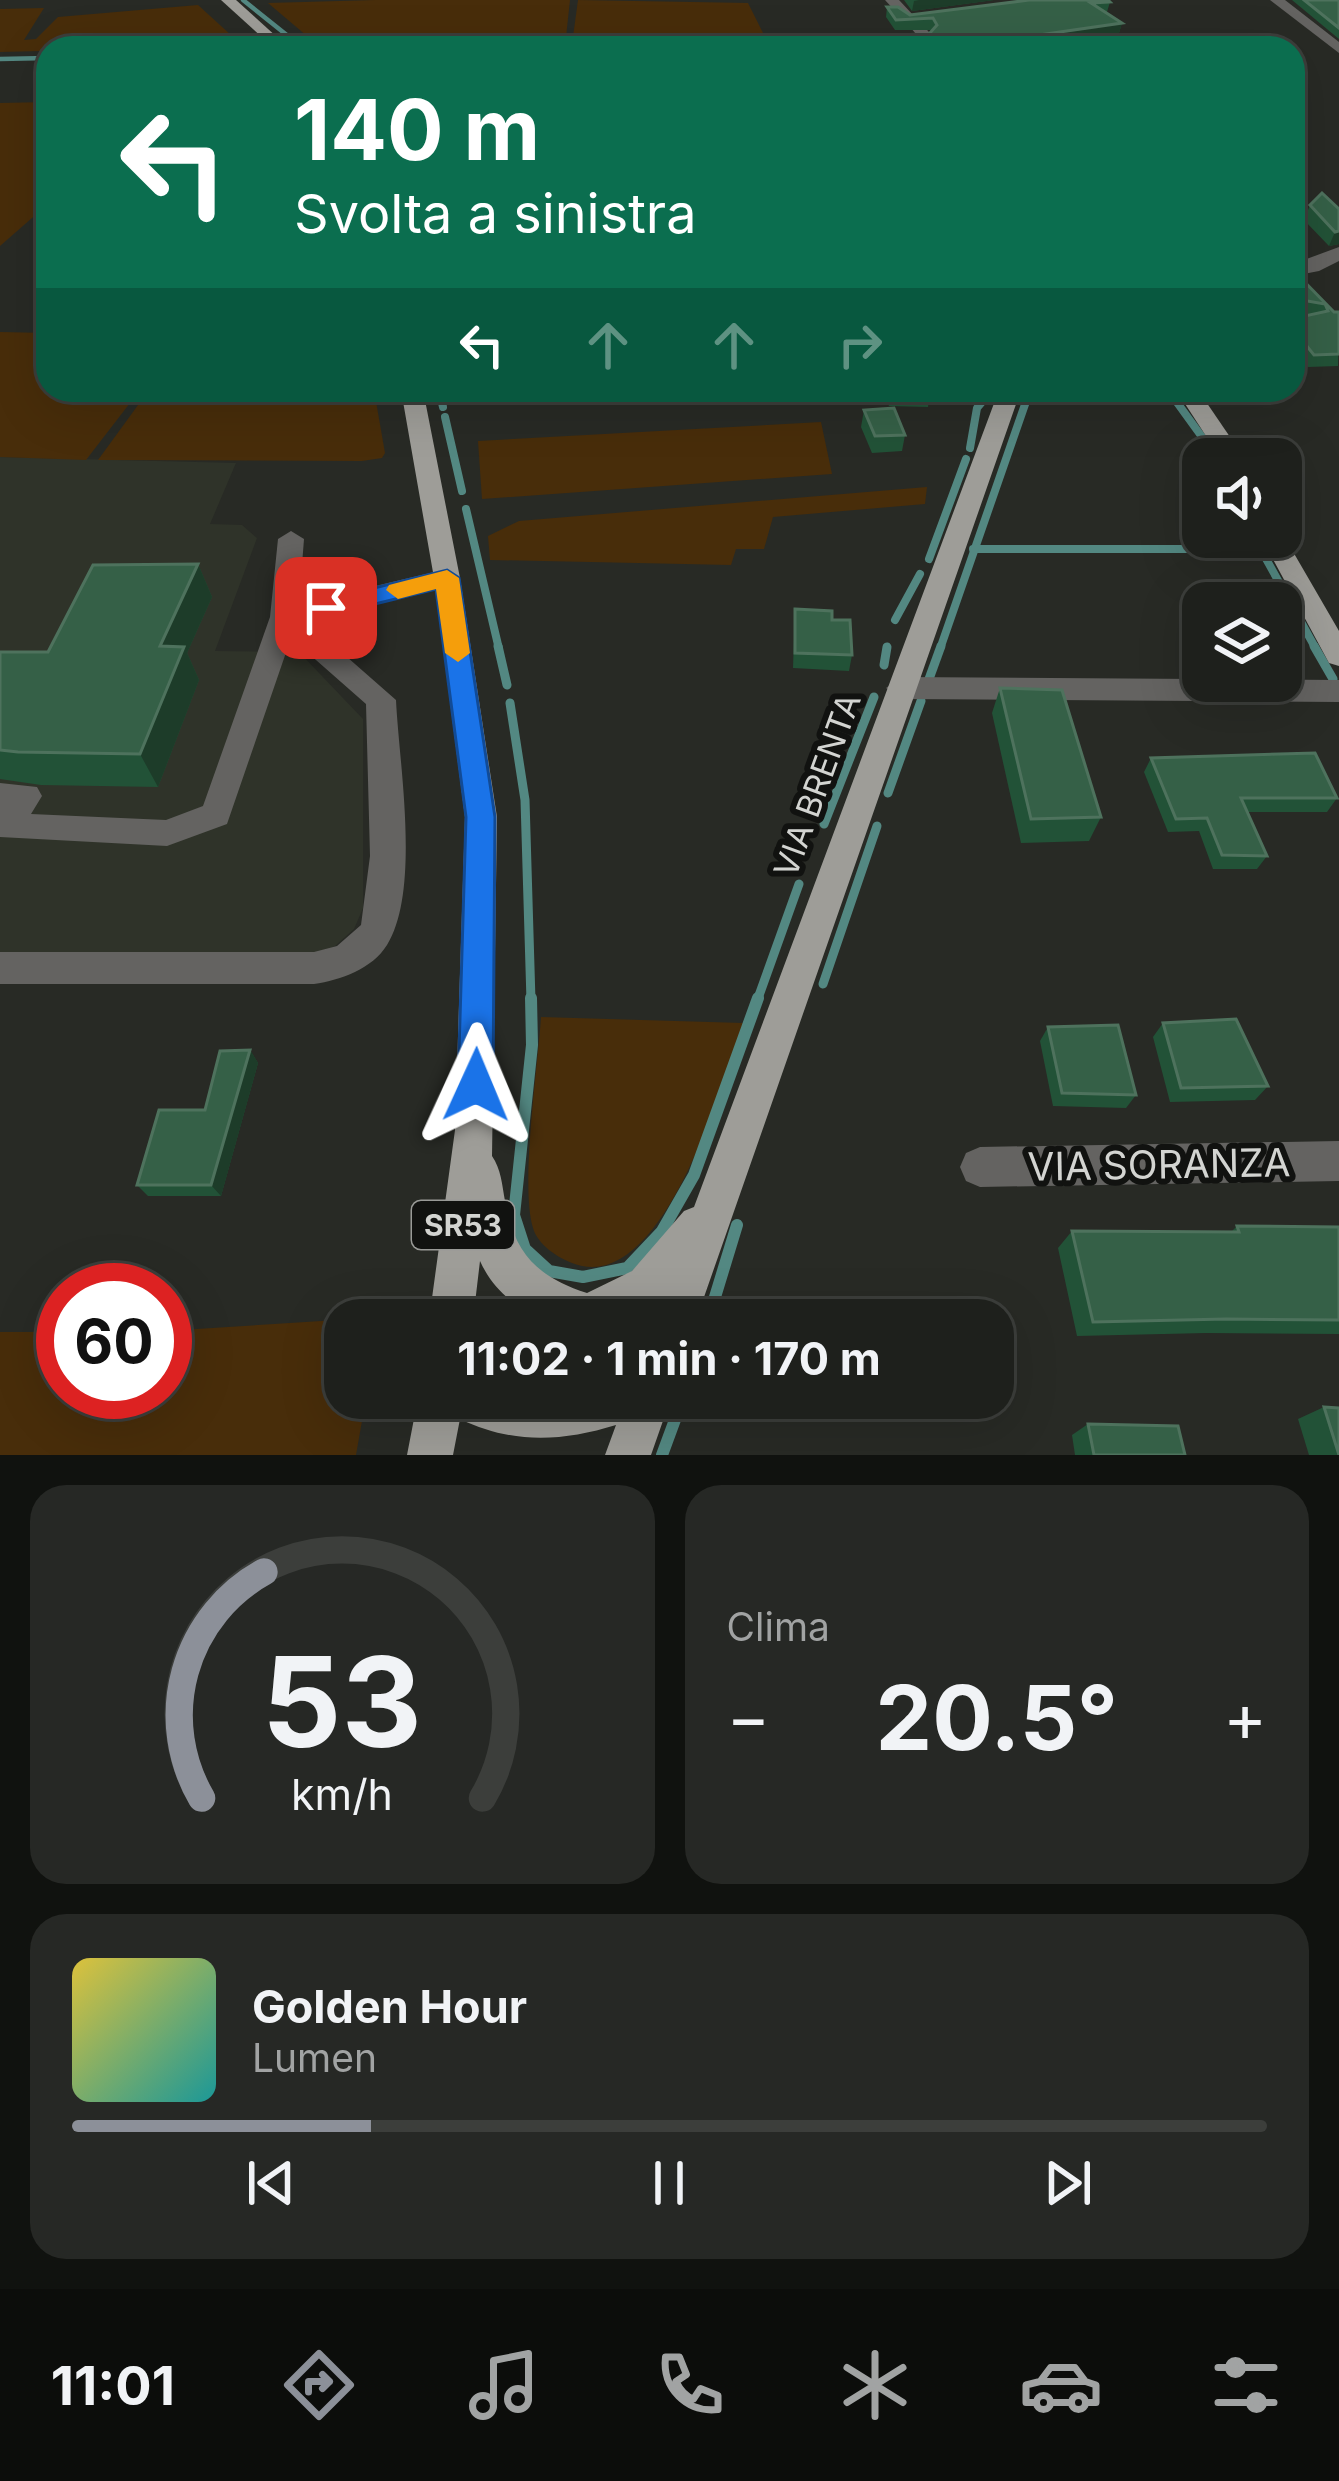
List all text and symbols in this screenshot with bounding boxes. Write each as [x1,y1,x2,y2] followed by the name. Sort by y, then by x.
[294,79,540,180] text: 140 m
[96,84,252,240] icon: left
[294,181,697,246] text: Svolta a sinistra
[449,312,515,378] icon: left
[575,312,641,378] icon: ahead
[701,312,767,378] icon: ahead
[827,312,893,378] icon: right
[1182,438,1302,702] map controls
[1182,438,1302,558] button: sound
[275,557,377,659] pin
[293,575,359,641] icon: arrive
[1182,582,1302,702] button: layers
[765,688,869,882] street label: VIA BRENTA
[413,1022,539,1148] position arrow
[1027,1138,1291,1190] street label: VIA SORANZA
[412,1201,514,1249] road number: SR53
[36,1263,192,1419] speed limit sign: 60
[457,1331,881,1386] text: 11:02 · 1 min · 170 m
[727,1603,830,1650] text: Clima
[262,1626,422,1777] text: 53
[875,1663,1118,1772] text: 20.5°
[727,1677,770,1757] text: −
[1223,1677,1267,1757] text: +
[291,1767,393,1819] text: km/h
[252,1979,527,2034] text: Golden Hour
[252,2034,377,2081] text: Lumen
[238,2150,304,2216] icon: previous
[636,2150,702,2216] icon: pause
[1035,2150,1101,2216] icon: next
[277,2343,361,2427] icon: directions
[462,2343,546,2427] icon: music
[648,2343,732,2427] icon: phone
[833,2343,917,2427] icon: climate
[1019,2343,1103,2427] icon: car
[1204,2343,1288,2427] icon: filters
[51,2353,175,2418] text: 11:01

